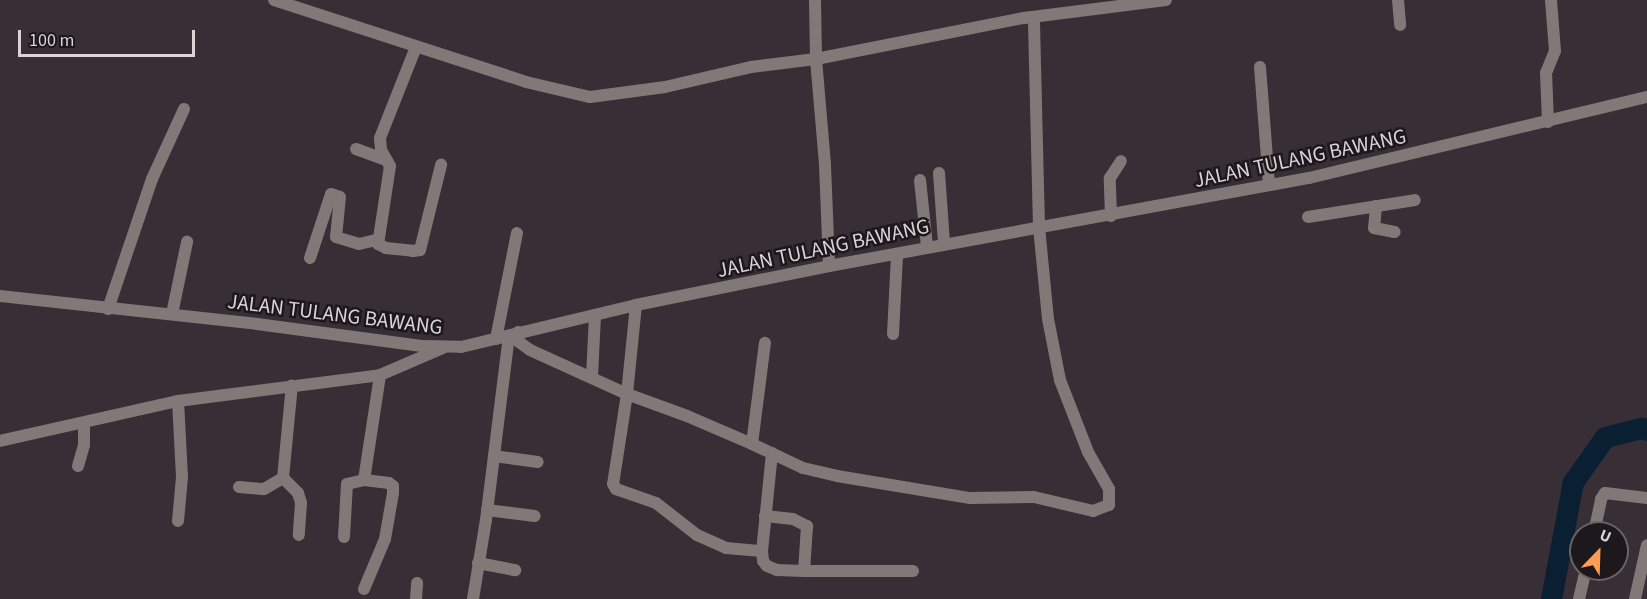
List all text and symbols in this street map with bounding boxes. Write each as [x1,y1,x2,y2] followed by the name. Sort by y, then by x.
[21,18,198,56] scale bar
[29,28,74,53] text: 100 m
[1192,123,1408,193] street label: JALAN TULANG BAWANG
[715,213,931,283] street label: JALAN TULANG BAWANG
[226,288,444,340] street label: JALAN TULANG BAWANG
[1569,521,1629,581] north arrow
[1596,524,1614,548] text: U

